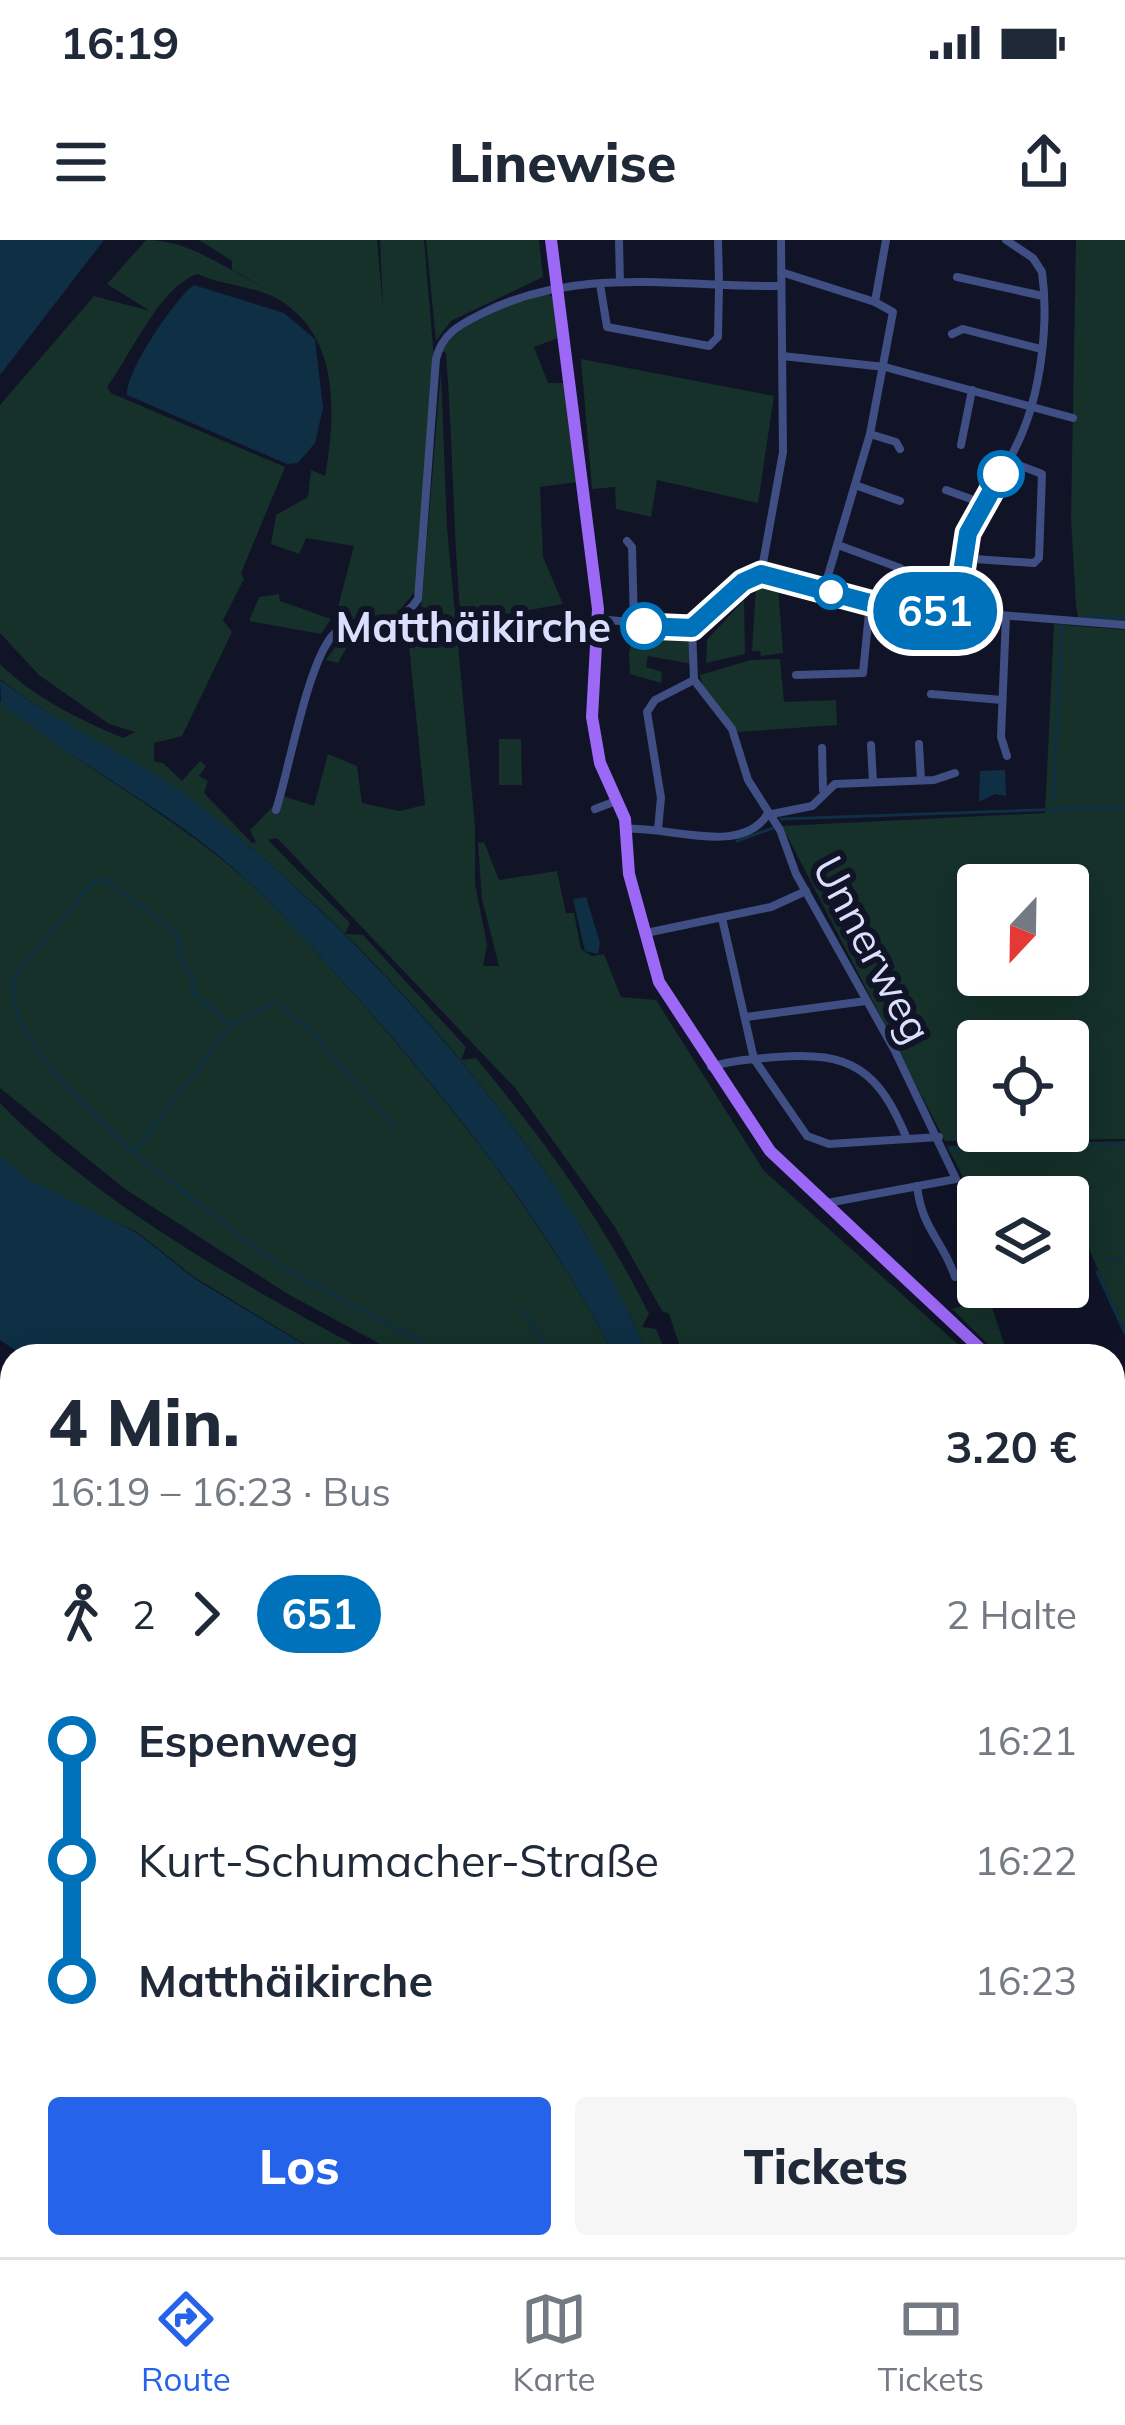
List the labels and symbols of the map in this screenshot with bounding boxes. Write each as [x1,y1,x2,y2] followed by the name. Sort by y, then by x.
[979,452,1023,496] unlabelled marker
[866,572,1004,650] line badge: 651
[815,576,847,608] unlabelled marker
[336,600,611,653] place label: Matthäikirche
[622,604,666,648] marker: Matthäikirche
[802,847,944,1051] street label: Unnerweg
[957,864,1089,996] north arrow

